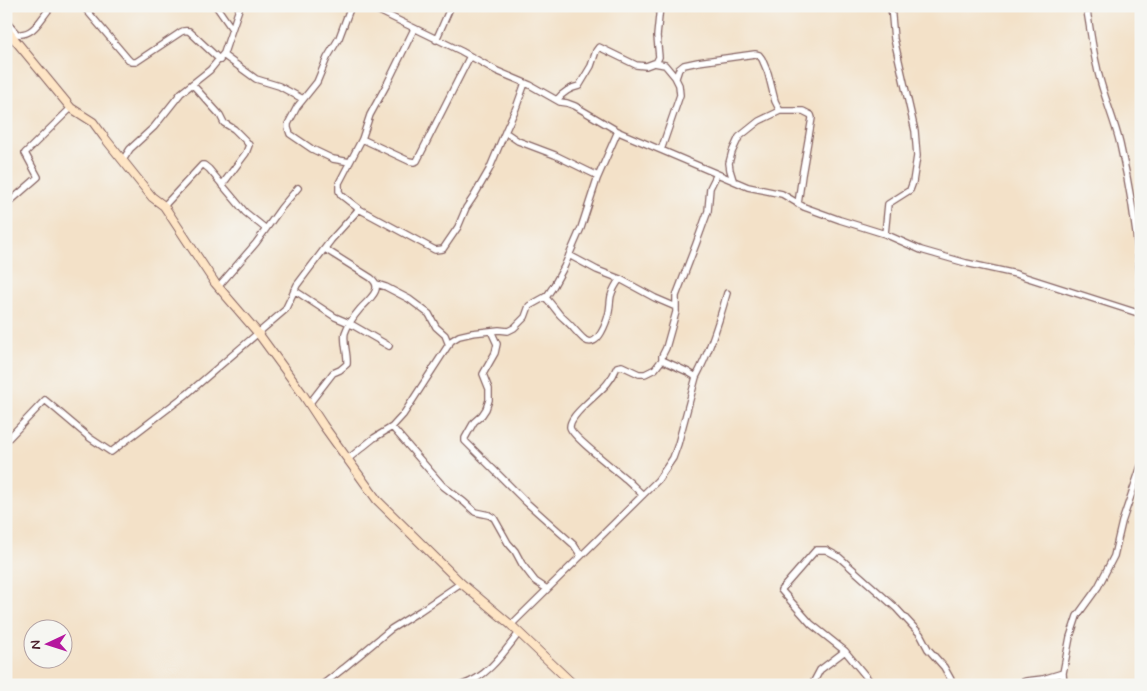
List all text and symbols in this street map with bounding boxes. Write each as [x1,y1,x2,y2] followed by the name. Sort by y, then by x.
[22,618,72,668] north arrow
[27,640,45,650] text: N

